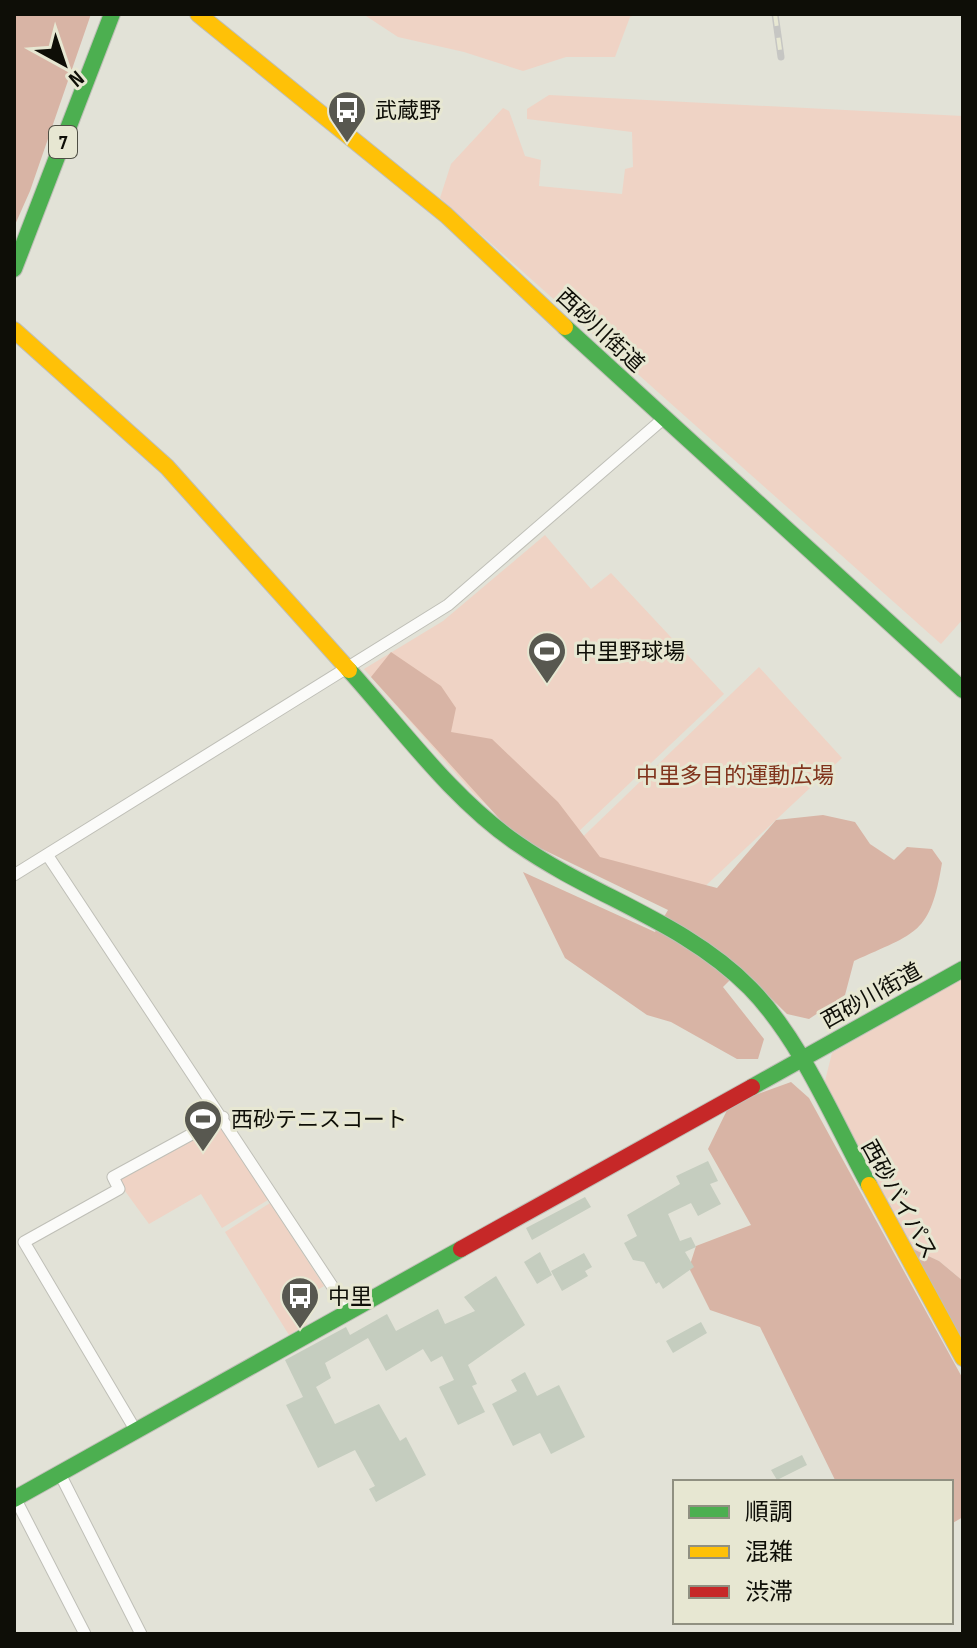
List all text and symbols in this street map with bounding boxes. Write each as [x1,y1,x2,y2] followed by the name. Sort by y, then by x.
[24,24,104,104] north arrow
[63,64,89,92] text: N
[326,89,368,144] bus stop icon: 武蔵野
[375,98,441,125] place label: 武蔵野
[49,126,77,158] road number: 7
[551,284,649,378] street label: 西砂川街道
[526,630,568,685] sports icon: 中里野球場
[575,639,685,666] place label: 中里野球場
[636,763,834,790] park label: 中里多目的運動広場
[817,958,926,1035] street label: 西砂川街道
[182,1098,224,1153] sports icon: 西砂テニスコート
[231,1107,407,1134] place label: 西砂テニスコート
[855,1136,942,1264] street label: 西砂バイパス
[279,1275,321,1330] bus stop icon: 中里
[328,1284,372,1311] place label: 中里
[673,1480,953,1624] legend
[745,1498,793,1527] text: 順調
[745,1538,793,1567] text: 混雑
[745,1578,793,1607] text: 渋滞

